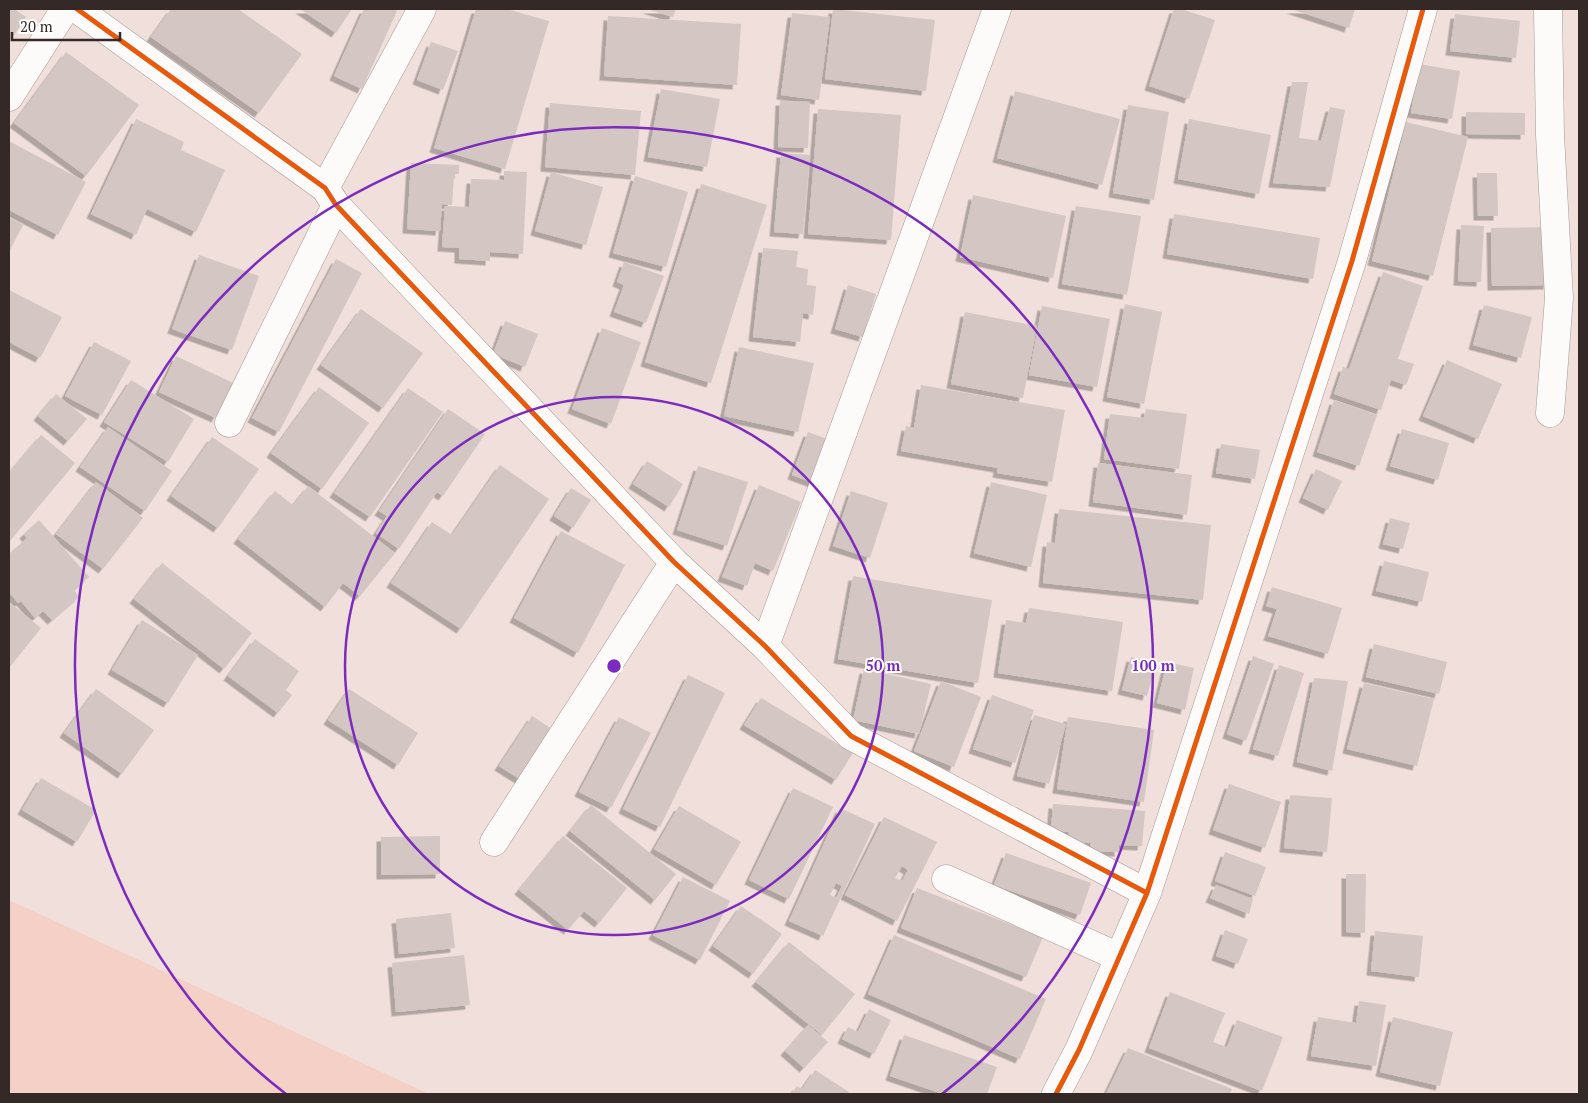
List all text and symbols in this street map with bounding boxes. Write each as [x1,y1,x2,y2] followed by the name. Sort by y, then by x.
[12,10,120,42] scale bar
[20,16,53,36] text: 20 m
[866,655,901,675] text: 50 m
[1131,655,1175,675] text: 100 m
[605,657,623,675] centre of rings

